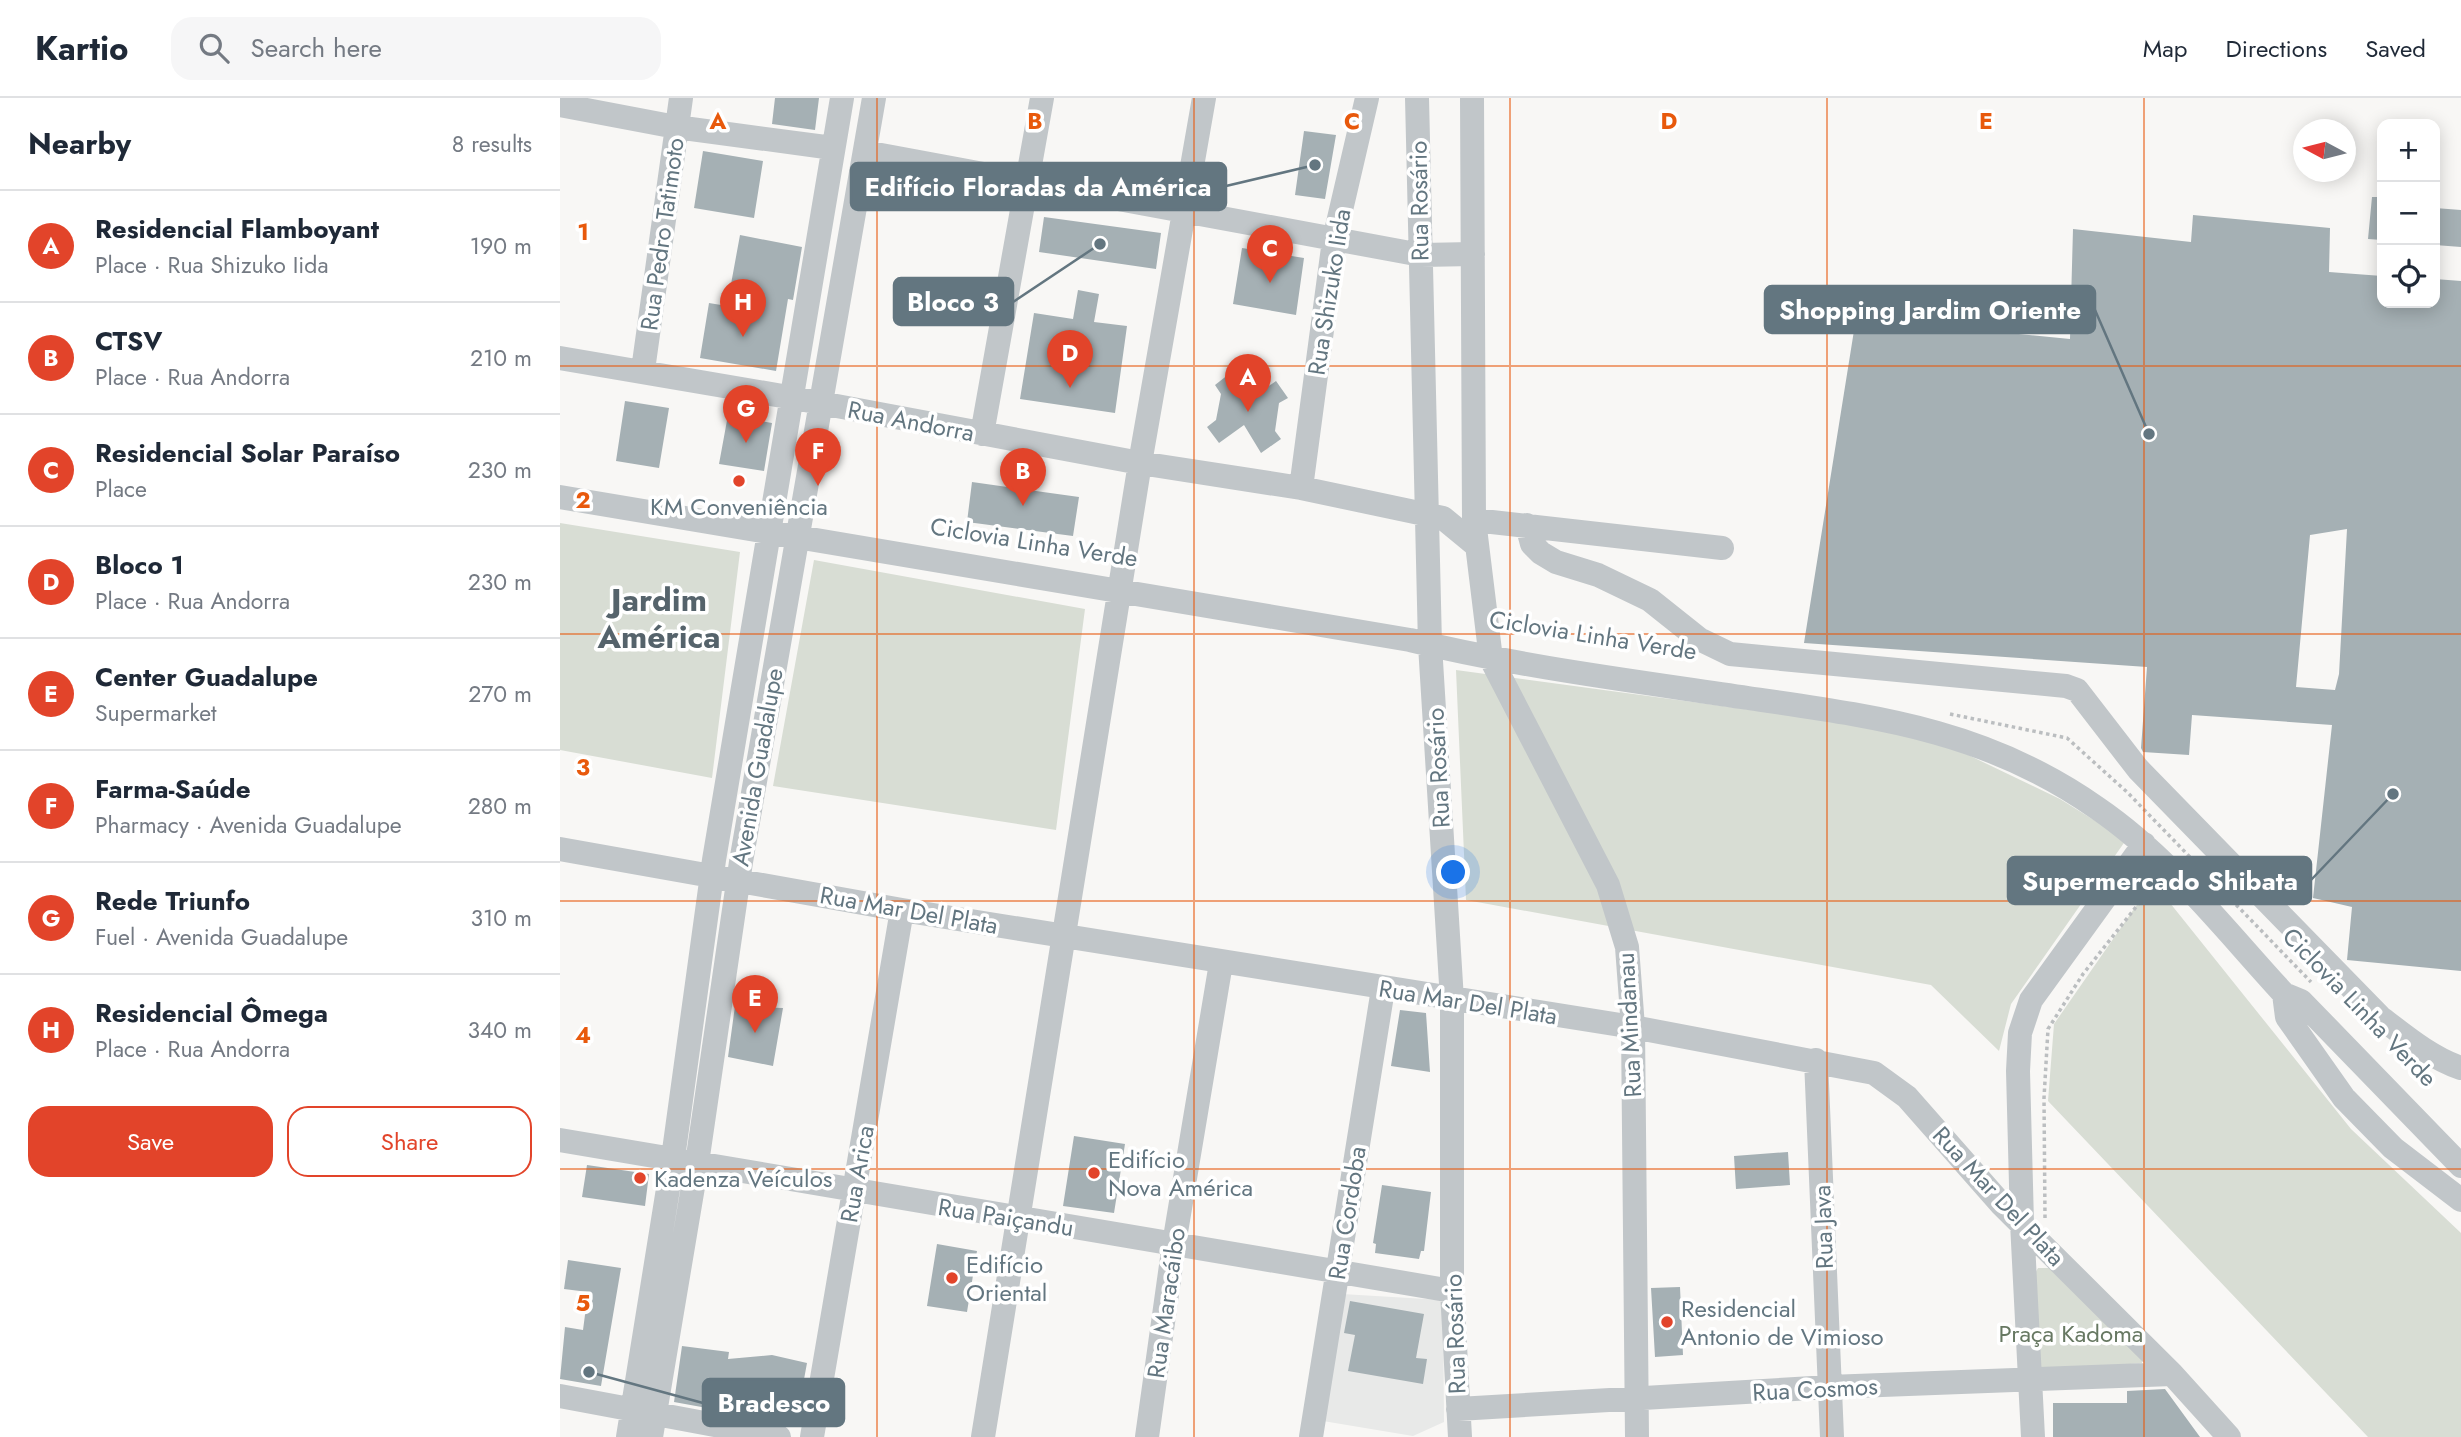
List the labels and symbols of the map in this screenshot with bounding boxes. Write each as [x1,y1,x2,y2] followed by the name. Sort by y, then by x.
[709,104,727,138] text: A
[1027,104,1043,138] text: B
[1344,104,1360,138] text: C
[1661,104,1678,138] text: D
[1979,104,1993,138] text: E
[2293,119,2356,182] north arrow
[631,135,693,333] street label: Rua Pedro Tatimoto
[1400,141,1438,261] street label: Rua Rosário
[851,163,1226,210] callout: Edifício Floradas da América
[864,168,1212,206] text: Edifício Floradas da América
[1299,206,1359,378] street label: Rua Shizuko Iida
[577,215,589,249] text: 1
[1247,225,1293,283] pin: C
[894,278,1013,325] callout: Bloco 3
[720,279,766,337] pin: H
[907,283,999,321] text: Bloco 3
[1765,286,2095,333] callout: Shopping Jardim Oriente
[1779,291,2081,329] text: Shopping Jardim Oriente
[1047,330,1093,388] pin: D
[1225,354,1271,412] pin: A
[723,385,769,443] pin: G
[845,392,977,450] street label: Rua Andorra
[795,428,841,486] pin: F
[1000,448,1046,506] pin: B
[731,473,747,489] marker: KM Conveniência
[575,483,591,517] text: 2
[650,489,828,524] place label: KM Conveniência
[928,508,1140,576] street label: Ciclovia Linha Verde
[596,577,721,660] district label: Jardim América
[1487,601,1699,669] street label: Ciclovia Linha Verde
[722,665,792,869] street label: Avenida Guadalupe
[1417,707,1459,829] street label: Rua Rosário
[576,750,590,784] text: 3
[1436,855,1470,889] your location
[2008,857,2311,904] callout: Supermercado Shibata
[2022,862,2298,900] text: Supermercado Shibata
[817,877,1001,943] street label: Rua Mar Del Plata
[2275,919,2445,1095] street label: Ciclovia Linha Verde
[1608,952,1650,1098] street label: Rua Mindanau
[1376,971,1560,1033] street label: Rua Mar Del Plata
[732,975,778,1033] pin: E
[575,1018,591,1052] text: 4
[1925,1118,2073,1274] street label: Rua Mar Del Plata
[831,1123,883,1225] street label: Rua Arica
[1108,1142,1253,1205] place label: Edifício Nova América
[1319,1144,1375,1282] street label: Rua Cordoba
[654,1161,832,1196] place label: Kadenza Veículos
[1086,1165,1102,1181] marker: Edifício Nova América
[632,1170,648,1186] marker: Kadenza Veículos
[1804,1184,1842,1270] street label: Rua Java
[936,1189,1076,1245] street label: Rua Paiçandu
[1138,1225,1194,1381] street label: Rua Maracáibo
[966,1247,1047,1310] place label: Edifício Oriental
[944,1270,960,1286] marker: Edifício Oriental
[1435,1273,1475,1395] street label: Rua Rosário
[576,1286,590,1320] text: 5
[1681,1291,1884,1354] place label: Residencial Antonio de Vimioso
[1659,1314,1675,1330] marker: Residencial Antonio de Vimioso
[1999,1316,2143,1351] park label: Praça Kadoma
[1751,1368,1879,1410] street label: Rua Cosmos
[703,1379,844,1426] callout: Bradesco
[718,1384,830,1422] text: Bradesco

